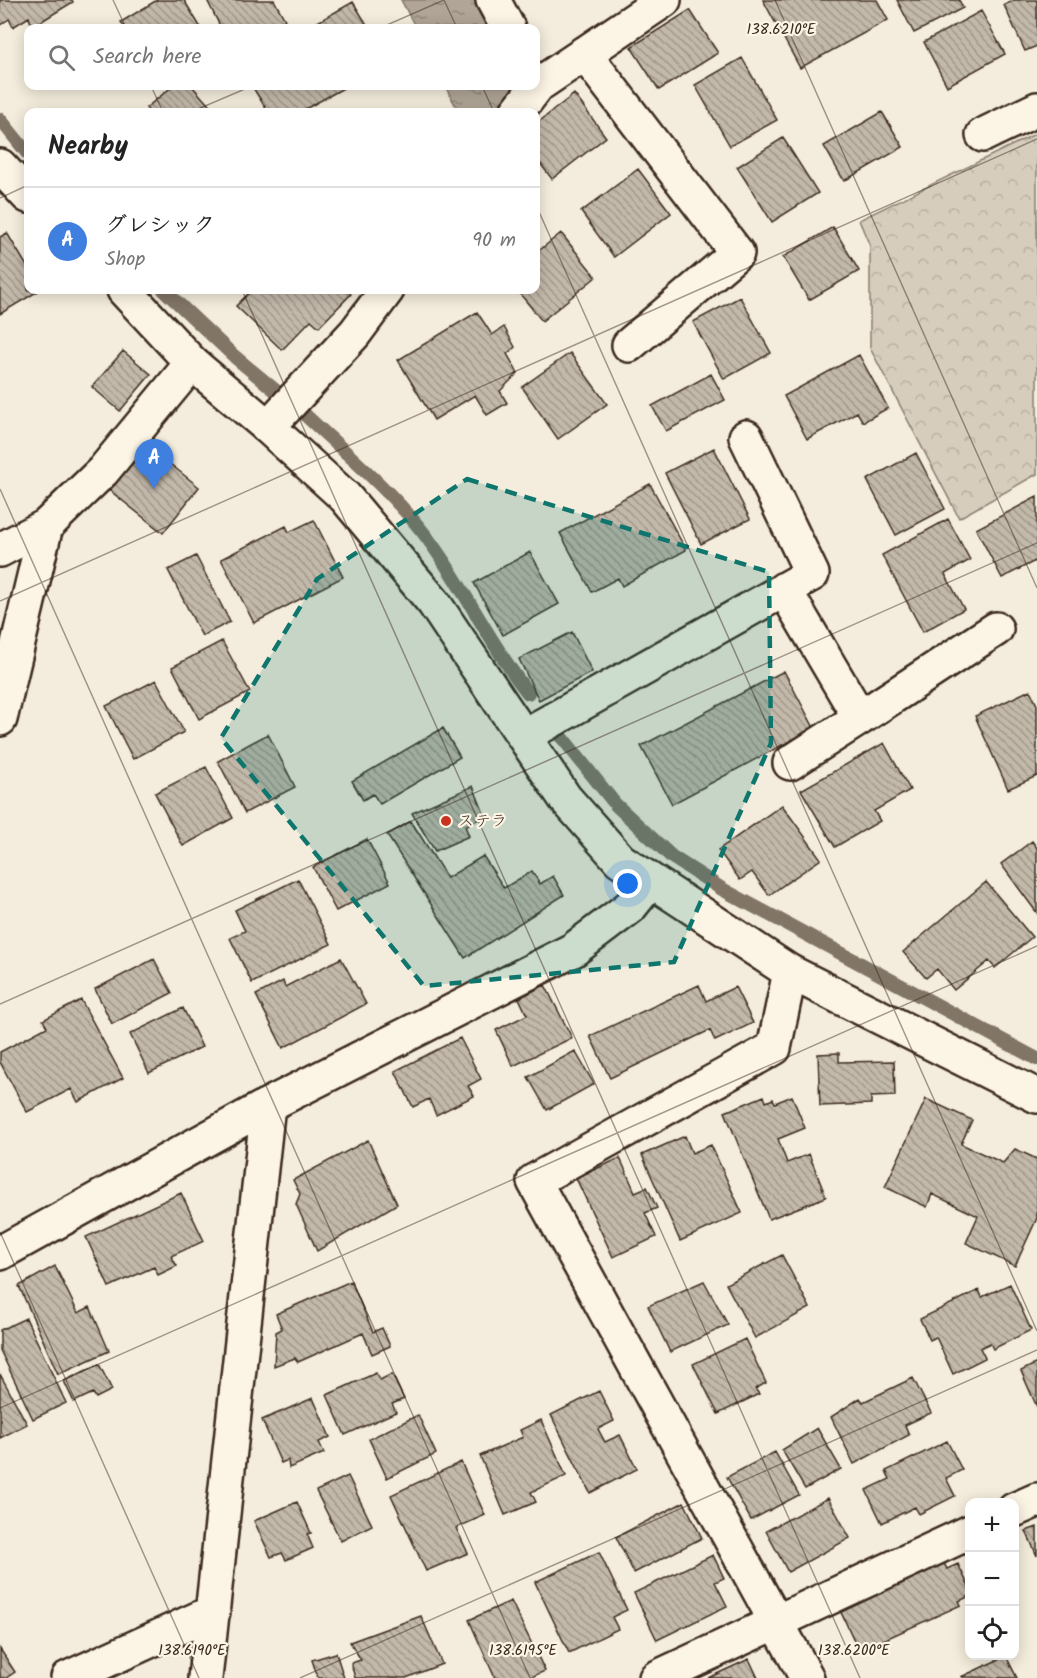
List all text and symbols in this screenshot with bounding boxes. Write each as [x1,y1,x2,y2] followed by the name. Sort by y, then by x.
[747,18,817,42] text: 138.6210°E
[24,24,540,90] search box
[93,40,201,75] text: Search here
[45,41,78,74] icon: search
[48,126,128,168] text: Nearby
[105,209,215,244] text: グレシック
[61,225,74,257] text: A
[472,225,516,257] text: 90 m
[105,244,145,276] text: Shop
[134,440,174,489] pin: A
[458,809,507,834] place label: ステラ
[439,814,453,828] marker: ステラ
[613,869,642,898] your location
[965,1498,1019,1660] map controls
[965,1498,1019,1552] button: +
[965,1552,1019,1606] button: −
[965,1606,1019,1660] button: locate
[158,1639,227,1663] text: 138.6190°E
[489,1639,558,1663] text: 138.6195°E
[818,1639,891,1663] text: 138.6200°E

